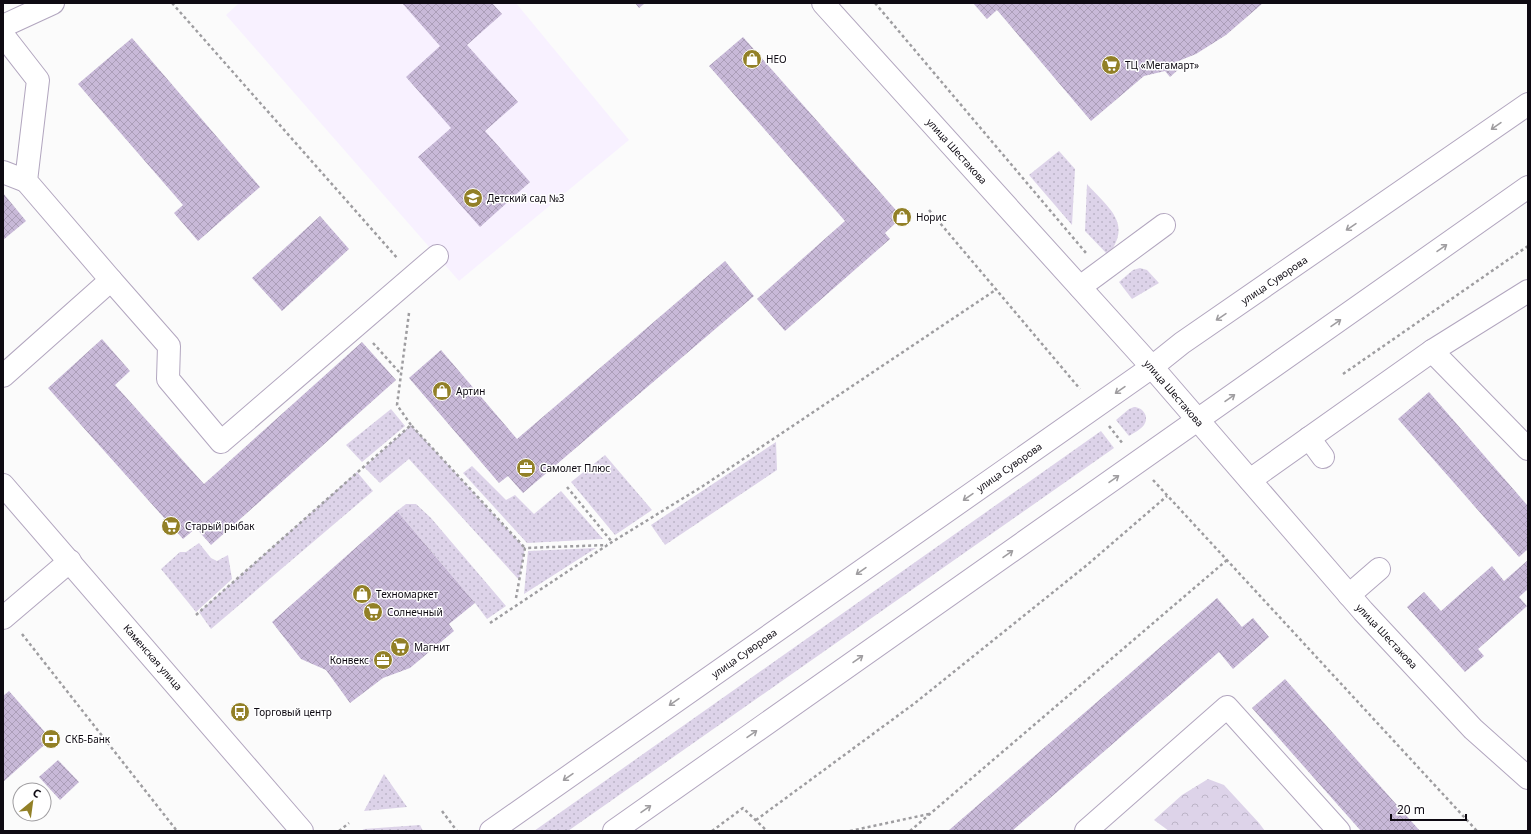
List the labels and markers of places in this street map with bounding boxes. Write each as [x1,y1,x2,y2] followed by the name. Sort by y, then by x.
[741,48,763,70] shop icon: НЕО
[766,52,787,66] place label: НЕО
[1100,54,1122,76] supermarket icon: ТЦ «Мегамарт»
[1125,58,1199,72] place label: ТЦ «Мегамарт»
[462,187,484,209] school or university icon: Детский сад №3
[487,191,565,205] place label: Детский сад №3
[891,206,913,228] shop icon: Норис
[916,210,947,224] place label: Норис
[431,380,453,402] shop icon: Артин
[456,384,485,398] place label: Артин
[515,457,537,479] office icon: Самолет Плюс
[540,461,610,475] place label: Самолет Плюс
[160,515,182,537] supermarket icon: Старый рыбак
[185,519,255,533] place label: Старый рыбак
[351,583,373,605] shop icon: Техномаркет
[376,587,438,601] place label: Техномаркет
[362,601,384,623] supermarket icon: Солнечный
[387,605,443,619] place label: Солнечный
[389,636,411,658] supermarket icon: Магнит
[414,640,450,654] place label: Магнит
[372,649,394,671] office icon: Конвекс
[330,653,369,667] place label: Конвекс
[229,701,251,723] bus stop icon: Торговый центр
[254,705,332,719] place label: Торговый центр
[40,728,62,750] bank icon: СКБ-Банк
[65,732,111,746] place label: СКБ-Банк

